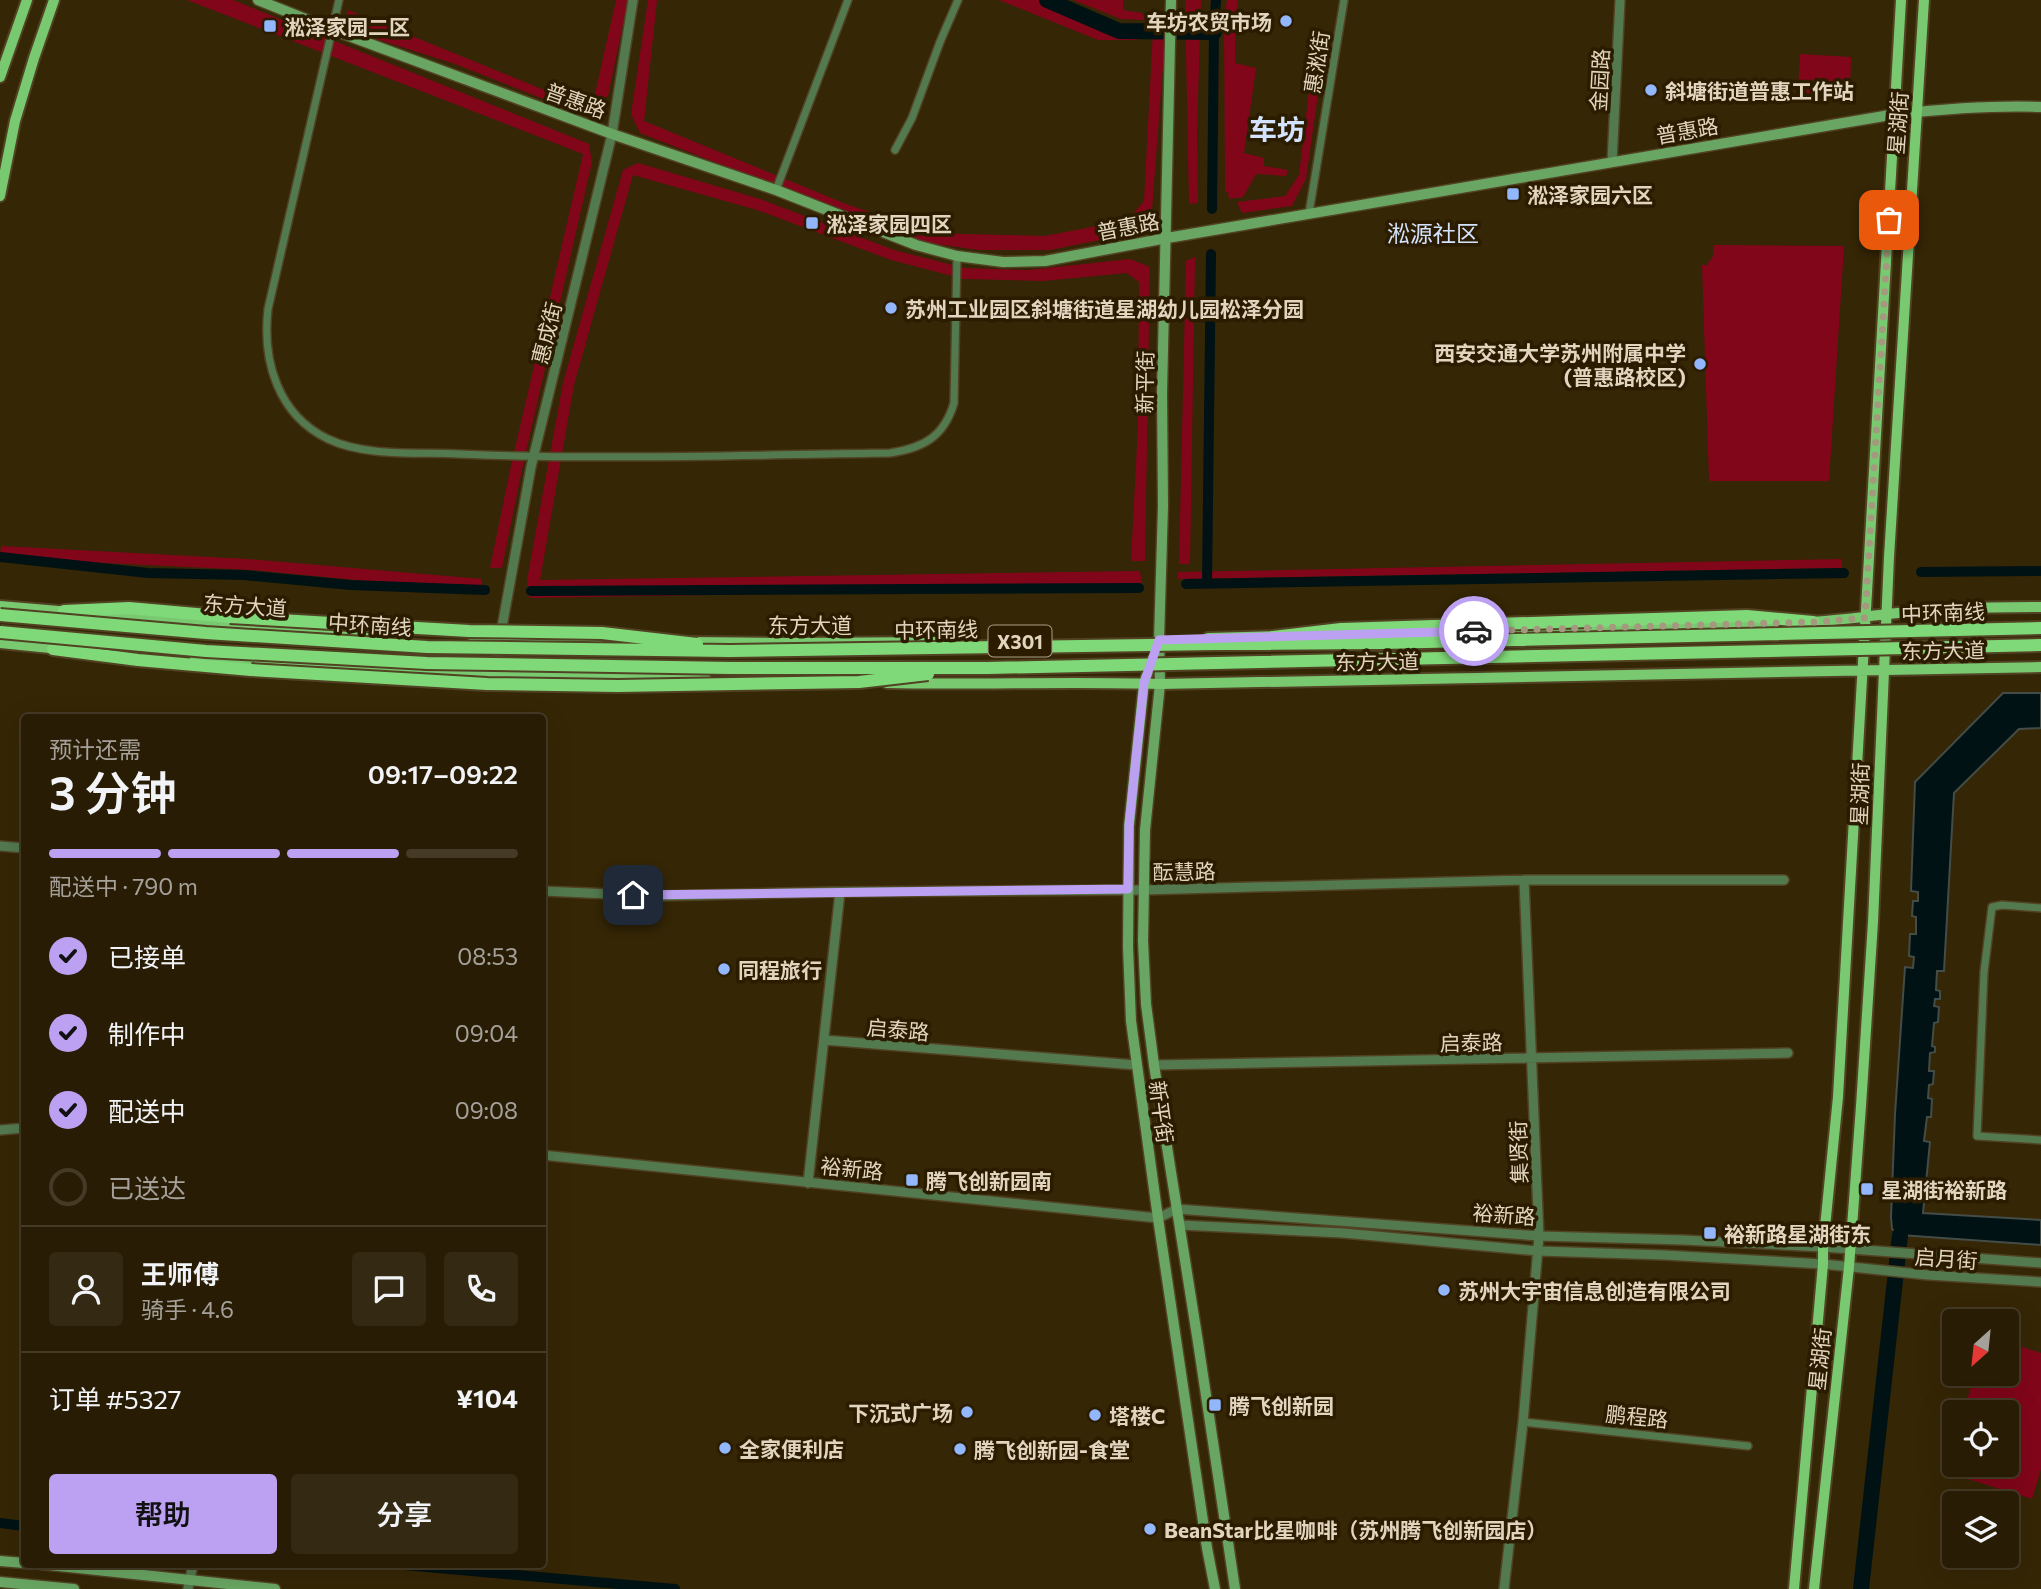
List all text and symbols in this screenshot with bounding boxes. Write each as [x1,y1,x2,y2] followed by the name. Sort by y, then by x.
[1146,9,1272,34] place label: 车坊农贸市场
[1278,13,1294,29] marker: 车坊农贸市场
[284,14,410,39] place label: 淞泽家园二区
[262,18,278,34] marker: 淞泽家园二区
[1299,29,1333,95] street label: 惠淞街
[1585,48,1613,112] street label: 金园路
[542,77,610,123] street label: 普惠路
[1665,78,1854,103] place label: 斜塘街道普惠工作站
[1643,82,1659,98] marker: 斜塘街道普惠工作站
[1882,91,1912,155] street label: 星湖街
[1249,112,1305,146] district label: 车坊
[1654,112,1720,148] street label: 普惠路
[1527,182,1653,207] place label: 淞泽家园六区
[1505,186,1521,202] marker: 淞泽家园六区
[1859,190,1919,250] pin
[1870,201,1908,239] icon: bag
[1095,208,1161,244] street label: 普惠路
[826,211,952,236] place label: 淞泽家园四区
[804,215,820,231] marker: 淞泽家园四区
[1387,219,1479,247] district label: 淞源社区
[905,296,1304,321] place label: 苏州工业园区斜塘街道星湖幼儿园松泽分园
[526,299,566,367] street label: 惠成街
[883,300,899,316] marker: 苏州工业园区斜塘街道星湖幼儿园松泽分园
[1434,340,1686,389] place label: 西安交通大学苏州附属中学 (普惠路校区)
[1131,350,1157,414] street label: 新平街
[1692,356,1708,372] marker: 西安交通大学苏州附属中学 (普惠路校区)
[202,590,288,620] street label: 东方大道
[1439,596,1509,666] courier
[1901,598,1985,626] street label: 中环南线
[327,609,413,639] street label: 中环南线
[768,612,852,637] street label: 东方大道
[1455,612,1493,650] icon: car
[894,616,978,642] street label: 中环南线
[988,626,1052,656] road number: X301
[1901,637,1985,663] street label: 东方大道
[1335,648,1419,674] street label: 东方大道
[49,735,141,763] text: 预计还需
[368,758,518,789] text: 09:17–09:22
[1845,762,1873,826] street label: 星湖街
[49,763,176,819] text: 3 分钟
[1152,858,1216,884] street label: 酝慧路
[603,865,663,925] pin
[49,872,198,900] text: 配送中 · 790 m
[614,876,652,914] icon: home
[49,937,87,975] icon: check
[108,941,186,972] text: 已接单
[457,942,518,970] text: 08:53
[738,957,822,982] place label: 同程旅行
[716,961,732,977] marker: 同程旅行
[49,1014,87,1052] icon: check
[866,1014,930,1044] street label: 启泰路
[108,1018,186,1049] text: 制作中
[455,1019,518,1047] text: 09:04
[1439,1029,1503,1055] street label: 启泰路
[1145,1079,1179,1145] street label: 新平街
[49,1091,87,1129] icon: check
[108,1095,186,1126] text: 配送中
[455,1096,518,1124] text: 09:08
[1504,1120,1532,1184] street label: 集贤街
[819,1152,885,1184] street label: 裕新路
[926,1168,1052,1193] place label: 腾飞创新园南
[108,1172,186,1203] text: 已送达
[904,1172,920,1188] marker: 腾飞创新园南
[1881,1177,2007,1202] place label: 星湖街裕新路
[1859,1181,1875,1197] marker: 星湖街裕新路
[1472,1199,1536,1229] street label: 裕新路
[1724,1221,1871,1246] place label: 裕新路星湖街东
[1702,1225,1718,1241] marker: 裕新路星湖街东
[1914,1243,1978,1273] street label: 启月街
[49,1252,123,1326] button: person
[352,1252,426,1326] button: chat
[444,1252,518,1326] button: phone
[141,1258,219,1289] text: 王师傅
[1458,1278,1731,1303] place label: 苏州大宇宙信息创造有限公司
[1436,1282,1452,1298] marker: 苏州大宇宙信息创造有限公司
[141,1295,234,1323] text: 骑手 · 4.6
[1942,1309,2020,1386] north arrow
[1942,1309,2019,1568] map controls
[1803,1326,1835,1392] street label: 星湖街
[456,1382,518,1413] text: ¥104
[49,1383,182,1414] text: 订单 #5327
[1229,1393,1334,1418] place label: 腾飞创新园
[1207,1397,1223,1413] marker: 腾飞创新园
[848,1400,953,1425] place label: 下沉式广场
[1604,1400,1670,1432] street label: 鹏程路
[1942,1400,2019,1477] button: locate
[1109,1403,1165,1428] place label: 塔楼C
[959,1404,975,1420] marker: 下沉式广场
[1087,1407,1103,1423] marker: 塔楼C
[739,1436,844,1461] place label: 全家便利店
[974,1437,1130,1462] place label: 腾飞创新园-食堂
[717,1440,733,1456] marker: 全家便利店
[952,1441,968,1457] marker: 腾飞创新园-食堂
[49,1474,277,1554] button: 帮助
[291,1474,518,1554] button: 分享
[1942,1491,2019,1568] button: layers
[1164,1517,1547,1542] place label: BeanStar比星咖啡（苏州腾飞创新园店）
[1142,1521,1158,1537] marker: BeanStar比星咖啡（苏州腾飞创新园店）

